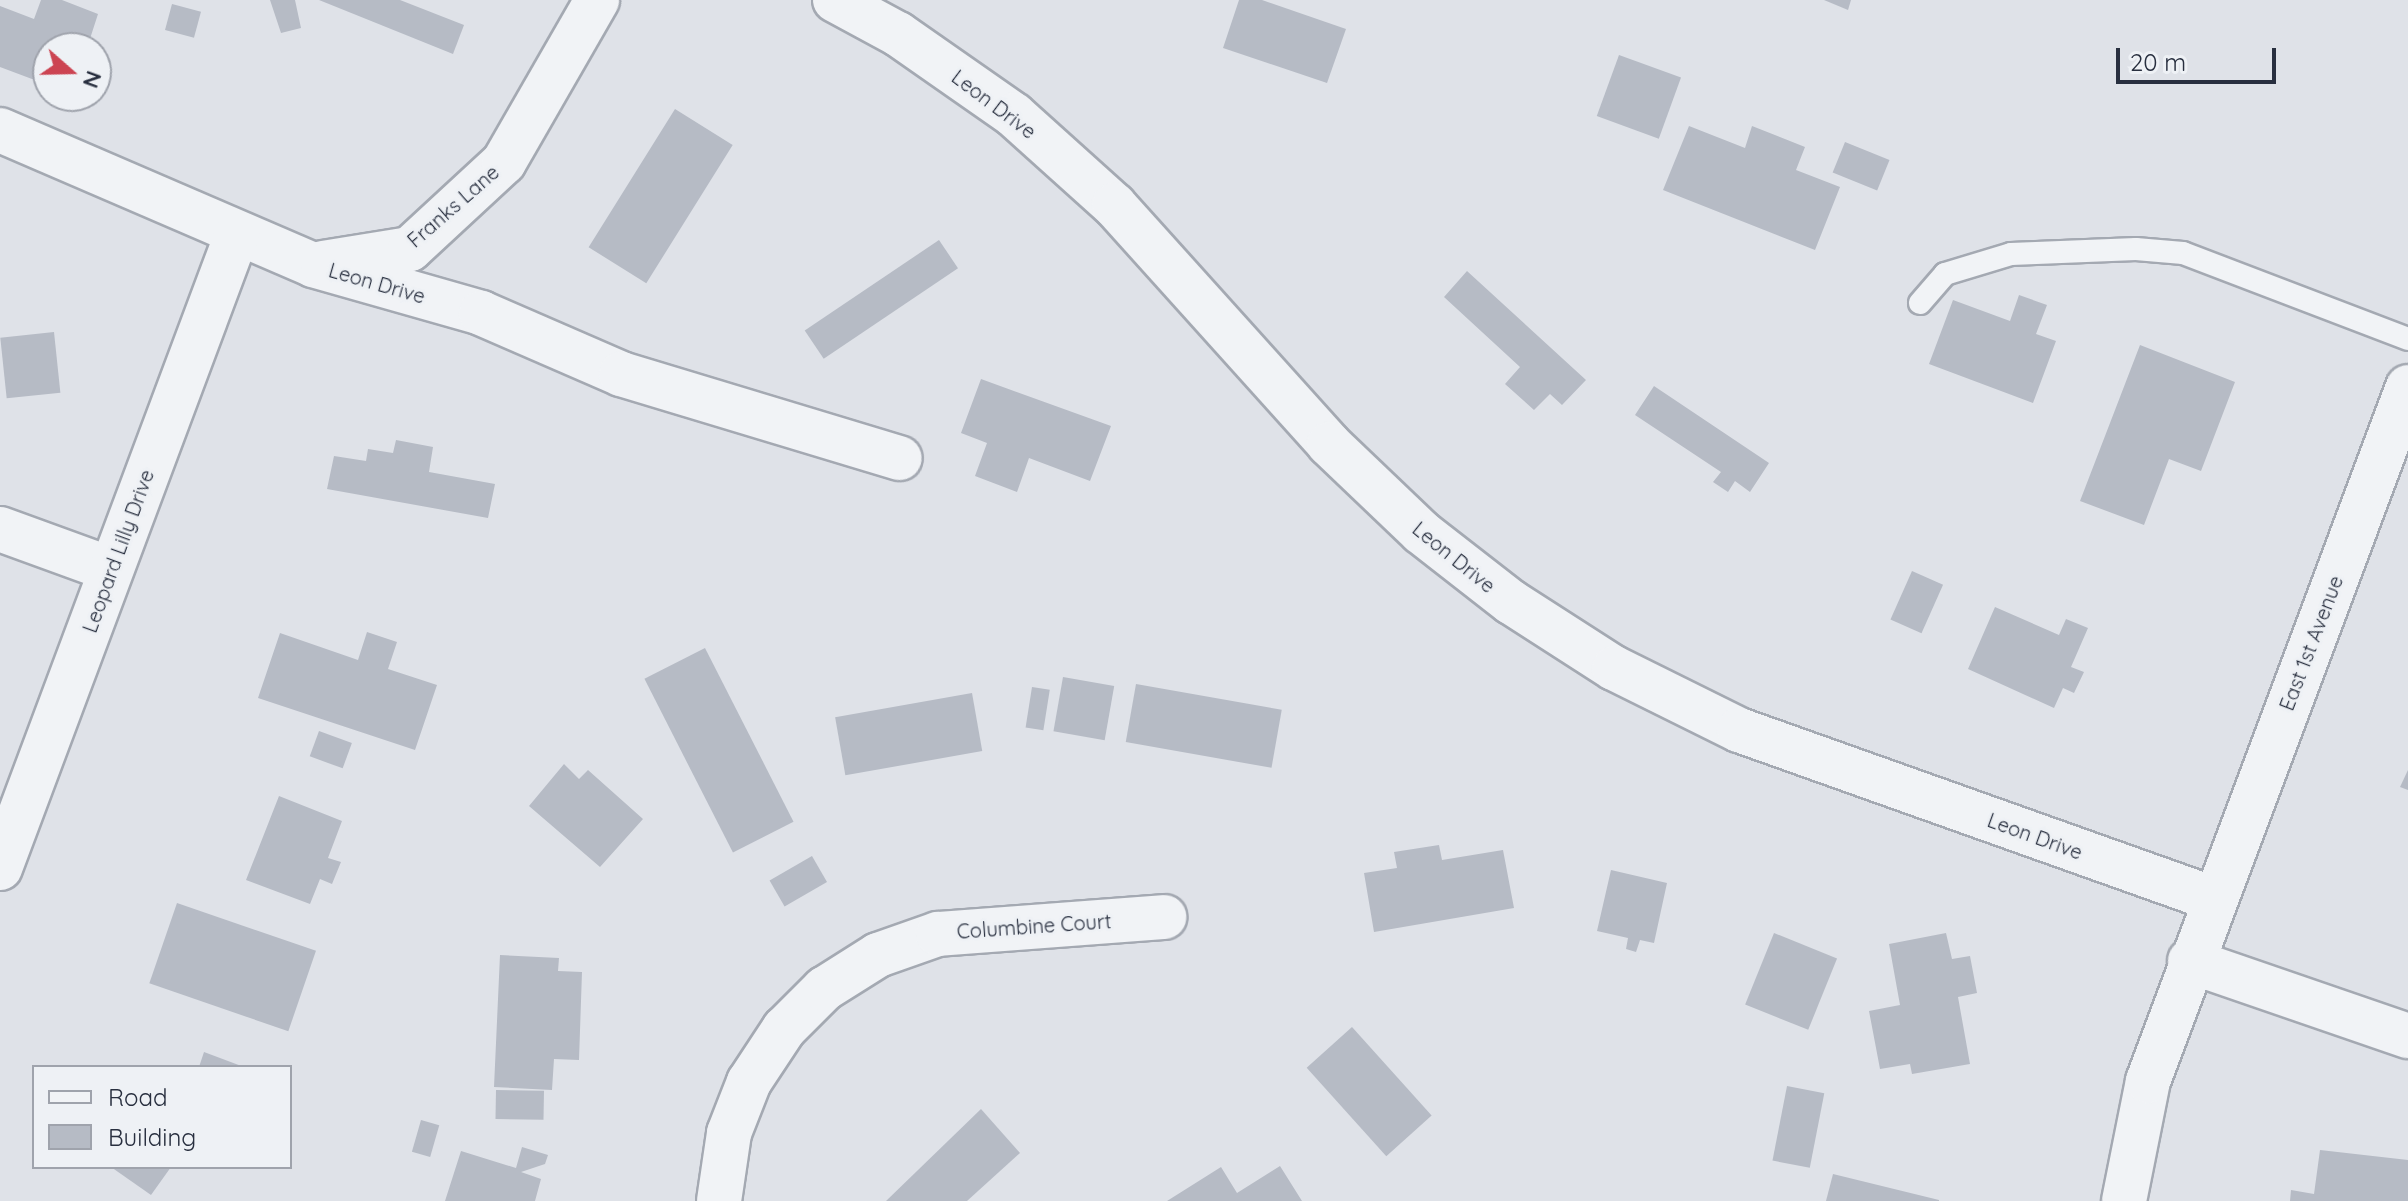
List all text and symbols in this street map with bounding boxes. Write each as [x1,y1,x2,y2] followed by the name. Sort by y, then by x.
[32,32,112,112] north arrow
[2120,32,2280,82] scale bar
[2130,47,2186,77] text: 20 m
[947,65,1041,143] street label: Leon Drive
[77,67,109,92] text: N
[402,160,504,252] street label: Franks Lane
[326,258,428,308] street label: Leon Drive
[77,466,159,636] street label: Leopard Lilly Drive
[1408,516,1500,598] street label: Leon Drive
[2274,572,2348,714] street label: East 1st Avenue
[1984,808,2086,864] street label: Leon Drive
[956,909,1112,943] street label: Columbine Court
[32,1065,292,1169] legend
[108,1082,168,1112] text: Road
[108,1122,196,1152] text: Building

